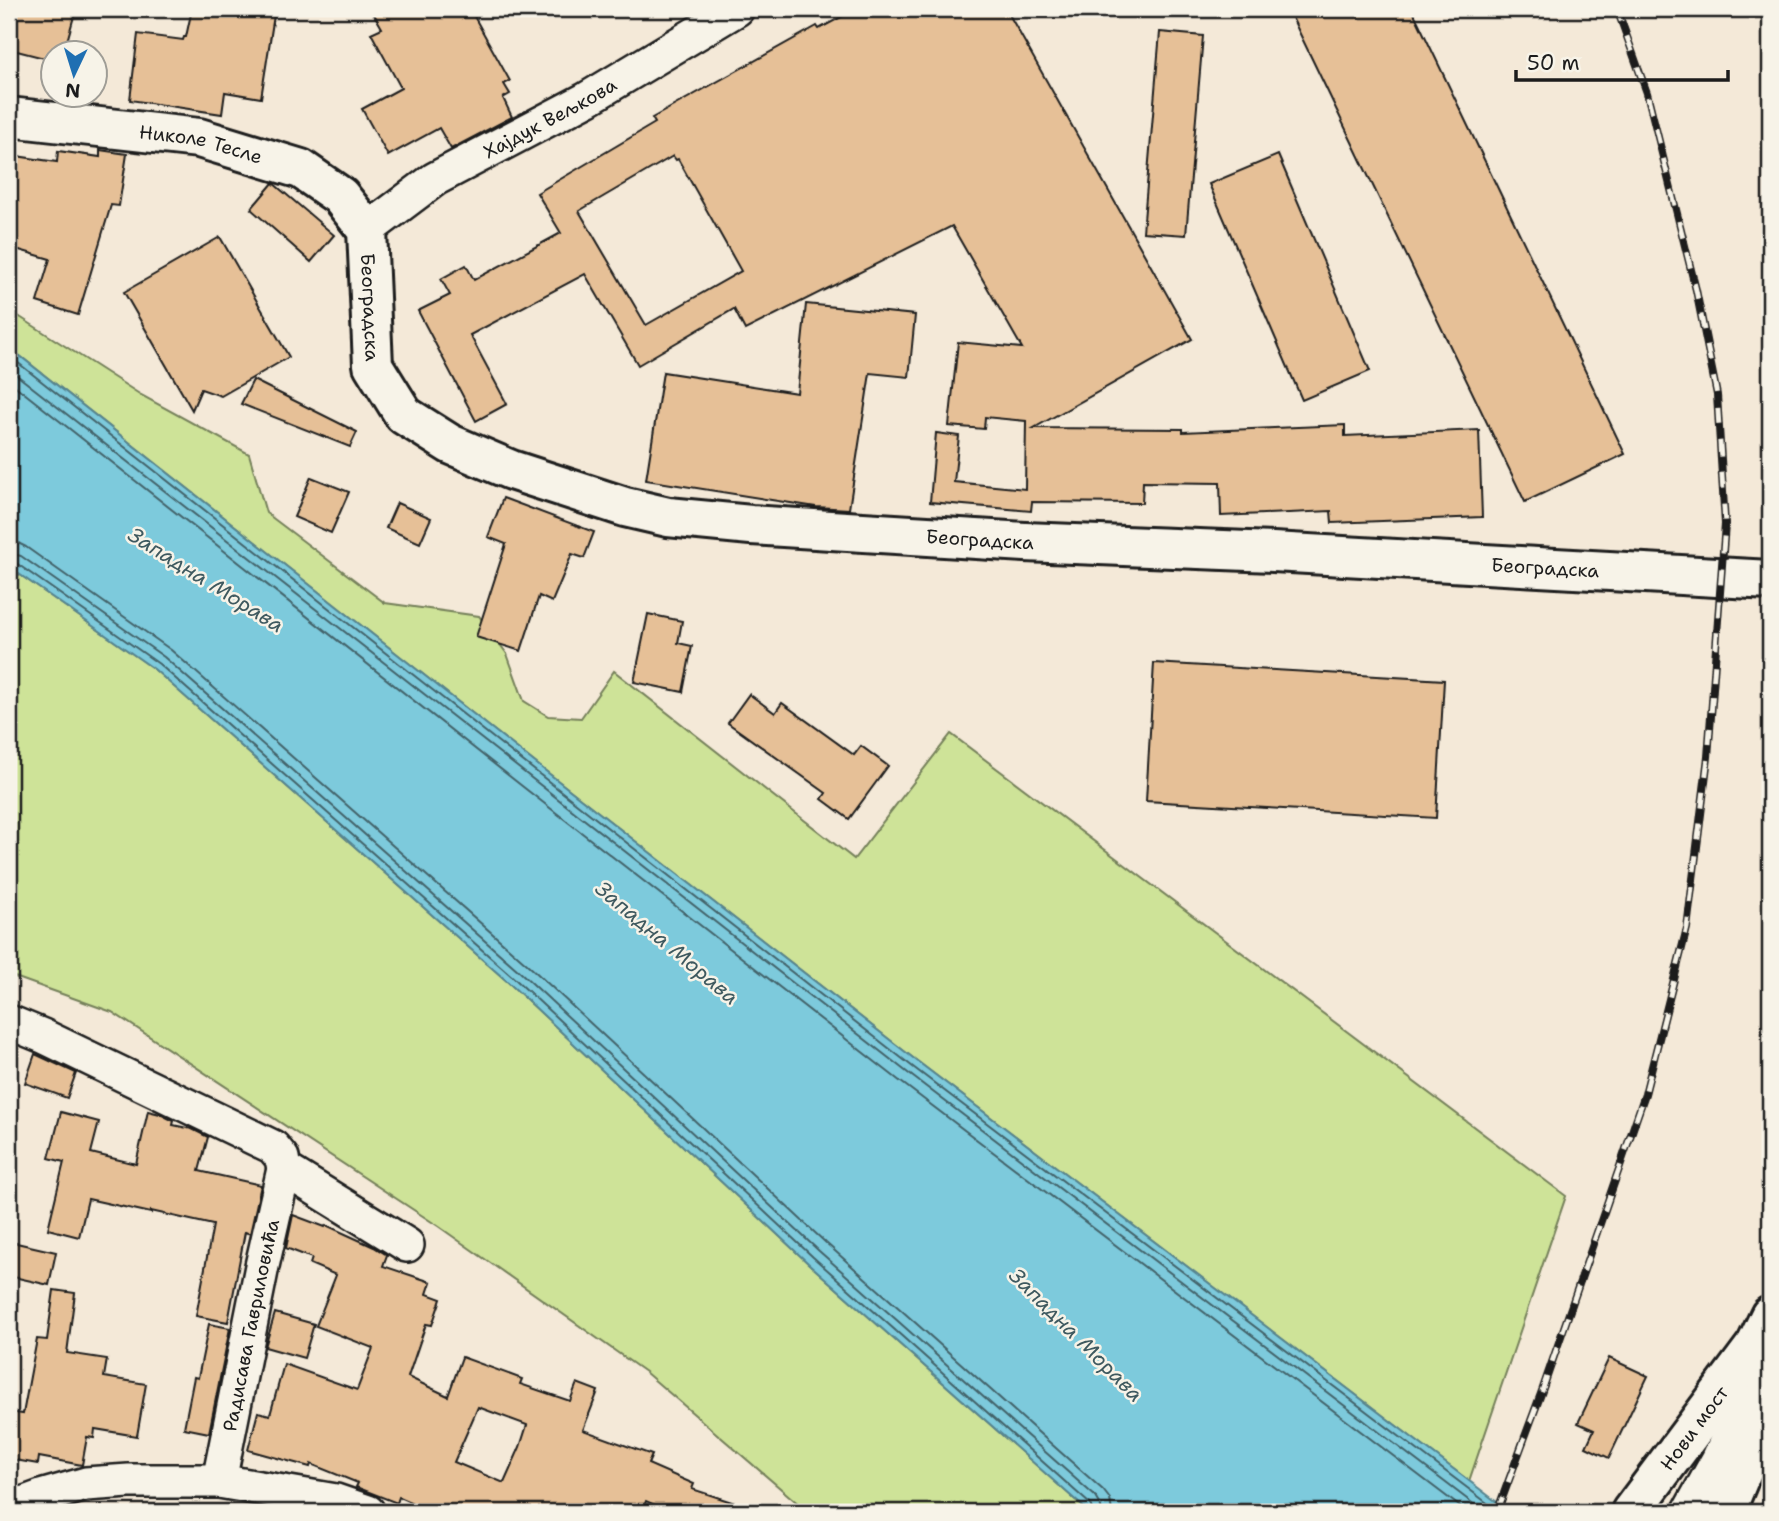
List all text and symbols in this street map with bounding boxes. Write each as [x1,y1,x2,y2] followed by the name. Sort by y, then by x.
[38,38,108,108] north arrow
[1516,38,1728,82] scale bar
[1527,49,1580,77] text: 50 m
[479,72,621,164] street label: Хајдук Вељкова
[64,77,81,103] text: N
[138,119,265,169] street label: Николе Тесле
[356,253,385,362] street label: Београдска
[123,521,289,639] water label: Западна Морава
[925,523,1035,555] street label: Београдска
[1490,552,1600,583] street label: Београдска
[589,875,745,1011] water label: Западна Морава
[217,1216,285,1434] street label: Радисава Гавриловића
[1003,1262,1149,1408] water label: Западна Морава
[1654,1380,1734,1475] street label: Нови мост

